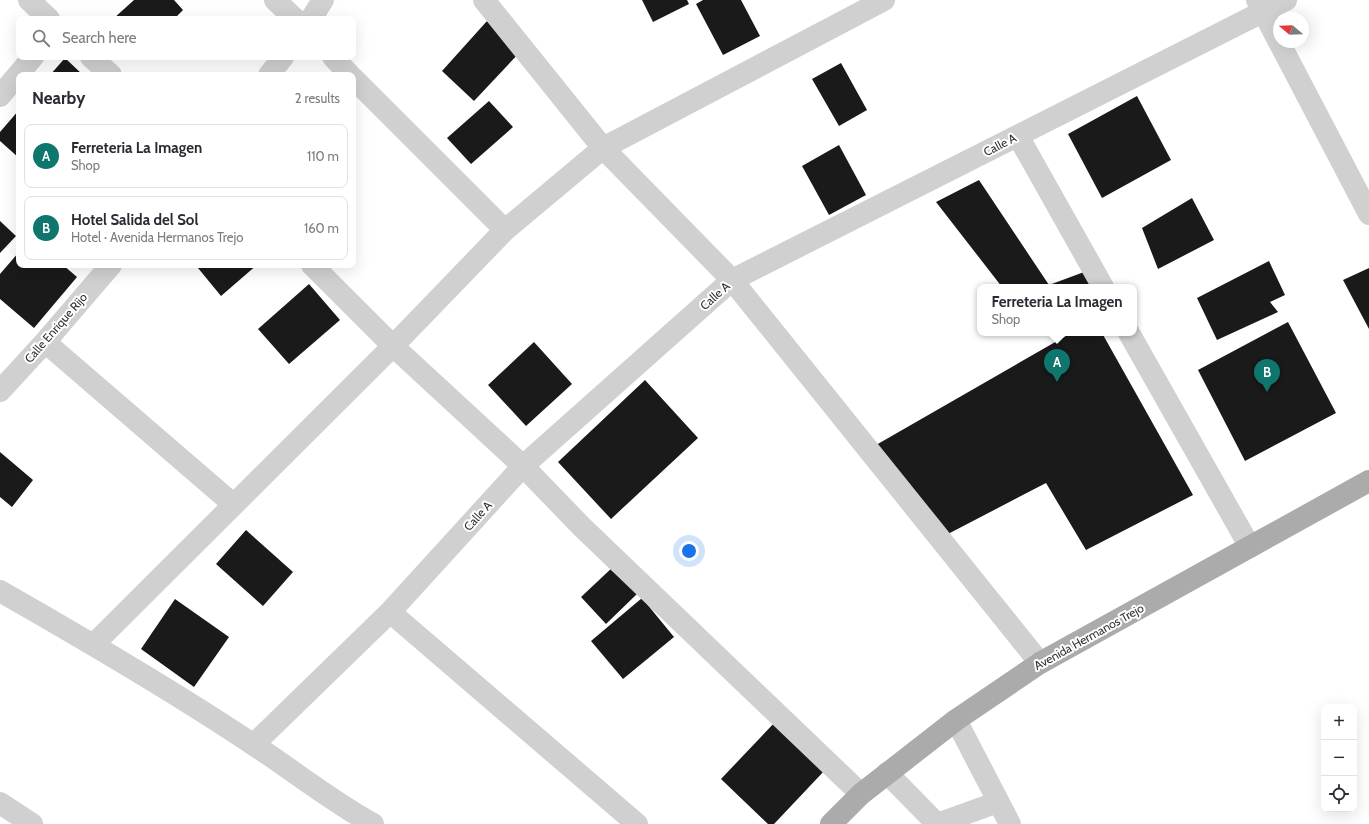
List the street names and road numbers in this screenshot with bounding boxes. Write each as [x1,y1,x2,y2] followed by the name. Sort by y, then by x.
[981,130,1019,159] street label: Calle A
[697,278,733,313] street label: Calle A
[21,289,90,366] street label: Calle Enrique Rijo
[460,497,495,534] street label: Calle A
[1031,600,1147,673] street label: Avenida Hermanos Trejo

